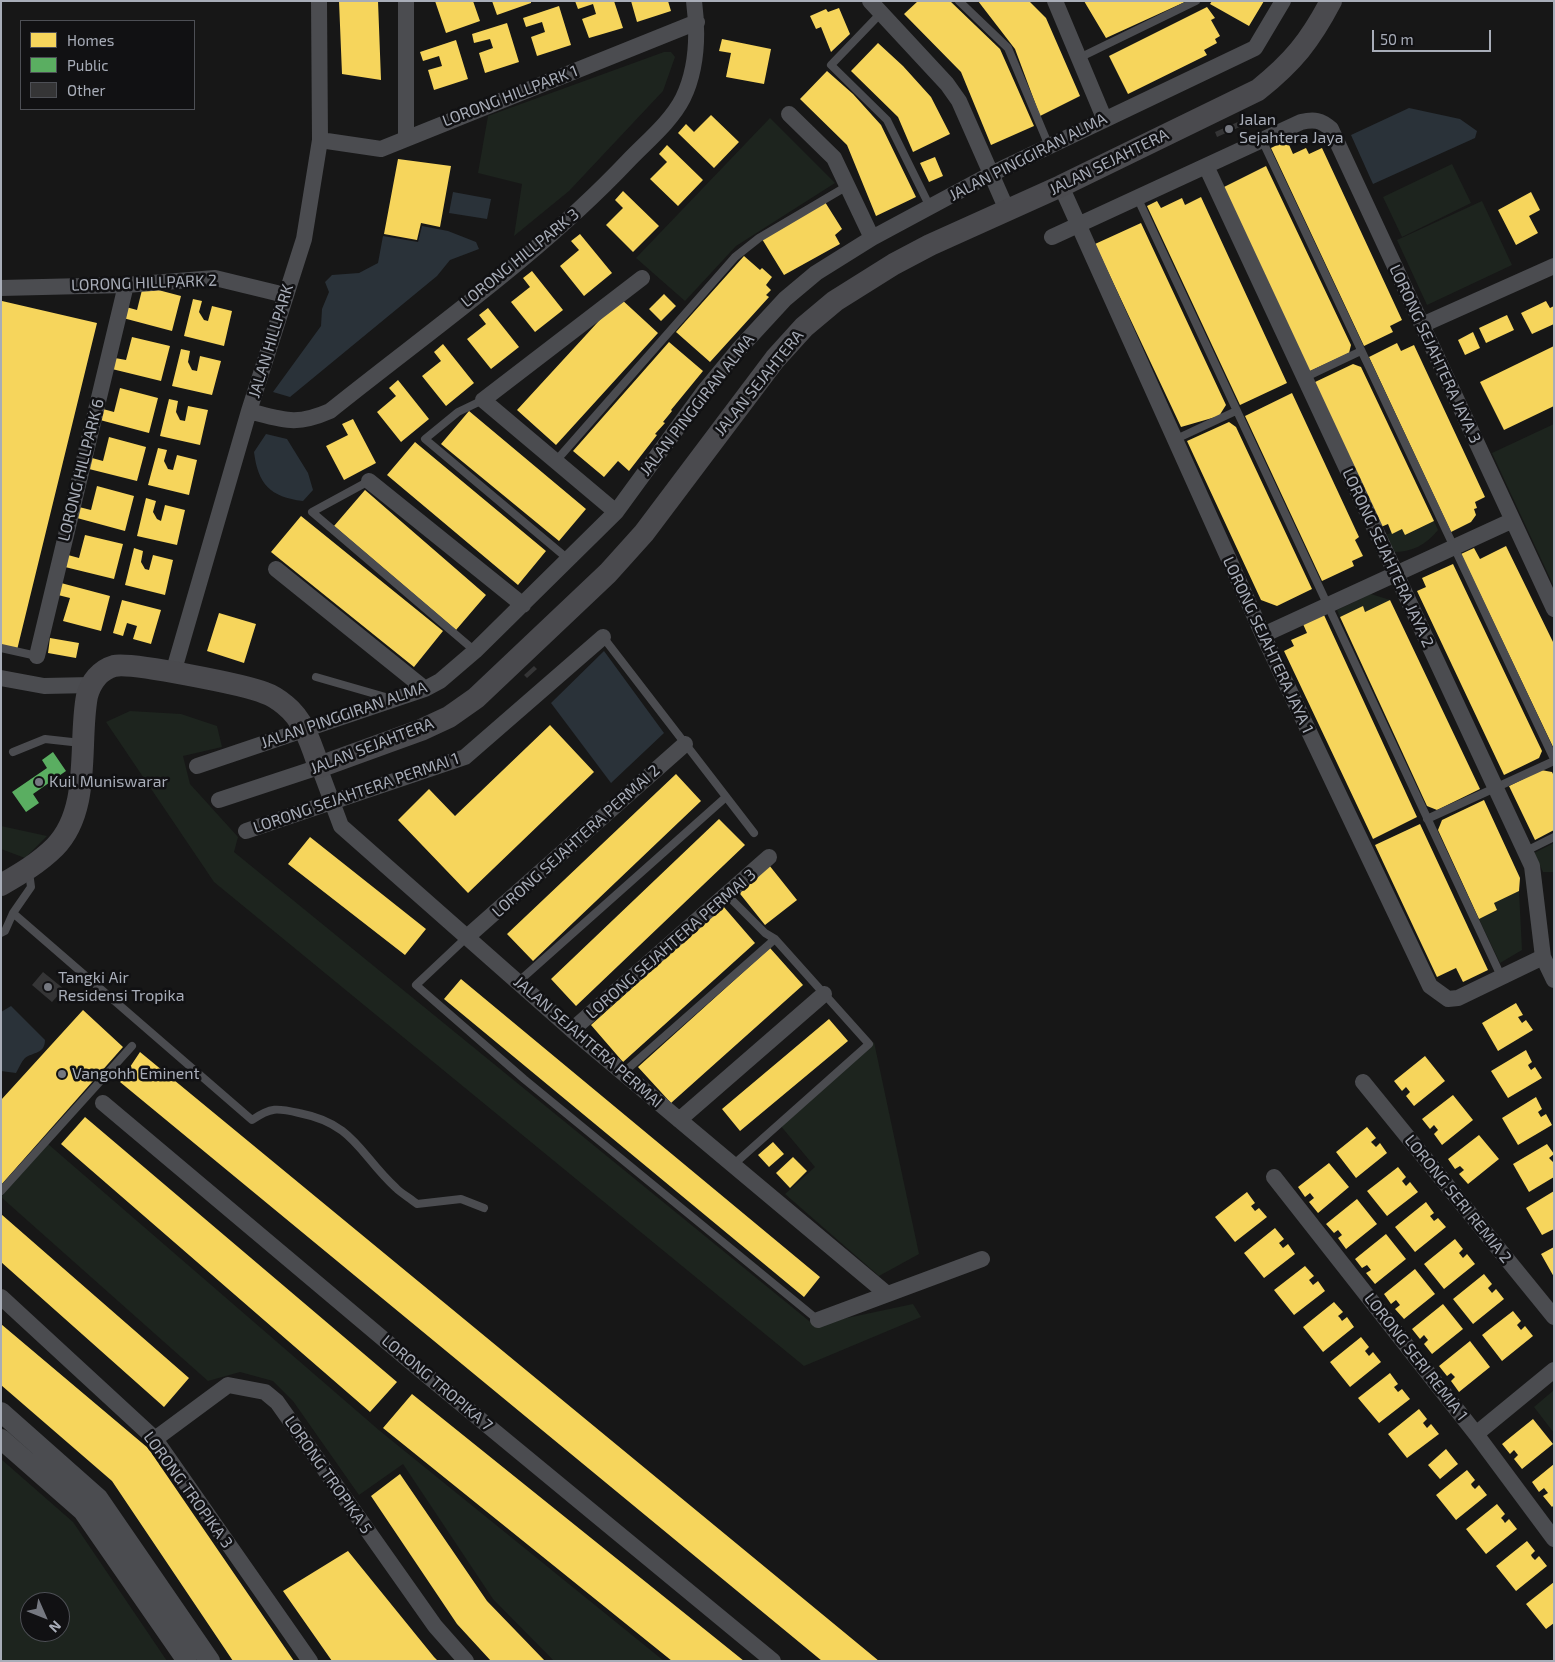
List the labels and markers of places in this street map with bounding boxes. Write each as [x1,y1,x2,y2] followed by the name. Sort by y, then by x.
[1239,110,1343,148] place label: Jalan Sejahtera Jaya
[1223,123,1235,135] marker: Jalan Sejahtera Jaya
[49,772,168,792] place label: Kuil Muniswarar
[33,776,45,788] marker: Kuil Muniswarar
[58,968,184,1006] place label: Tangki Air Residensi Tropika
[42,981,54,993] marker: Tangki Air Residensi Tropika
[72,1064,200,1084] place label: Vangohh Eminent
[56,1068,68,1080] marker: Vangohh Eminent

